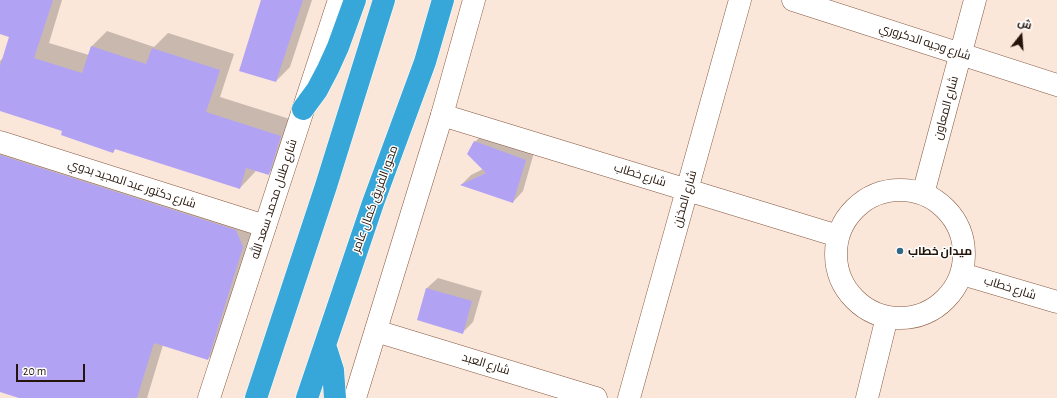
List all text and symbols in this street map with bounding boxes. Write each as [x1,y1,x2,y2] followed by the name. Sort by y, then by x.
[1001,16,1041,56] north arrow
[1016,17,1033,31] text: ش
[877,20,973,64] street label: شارع وجيه الدكروري
[931,74,961,142] street label: شارع المعاون
[248,137,300,261] street label: شارع طلال محمد سعد الله
[349,144,401,254] street label: محور الفريق كمال عامر
[66,156,198,212] street label: شارع دكتور عبد المجيد بدوي
[612,160,668,190] street label: شارع خطاب
[670,169,700,229] street label: شارع المخزن
[908,244,972,258] place label: ميدان خطاب
[895,246,905,256] marker: ميدان خطاب
[982,273,1038,303] street label: شارع خطاب
[460,350,512,378] street label: شارع العبد
[18,356,87,382] scale bar
[23,365,46,377] text: 20 m

